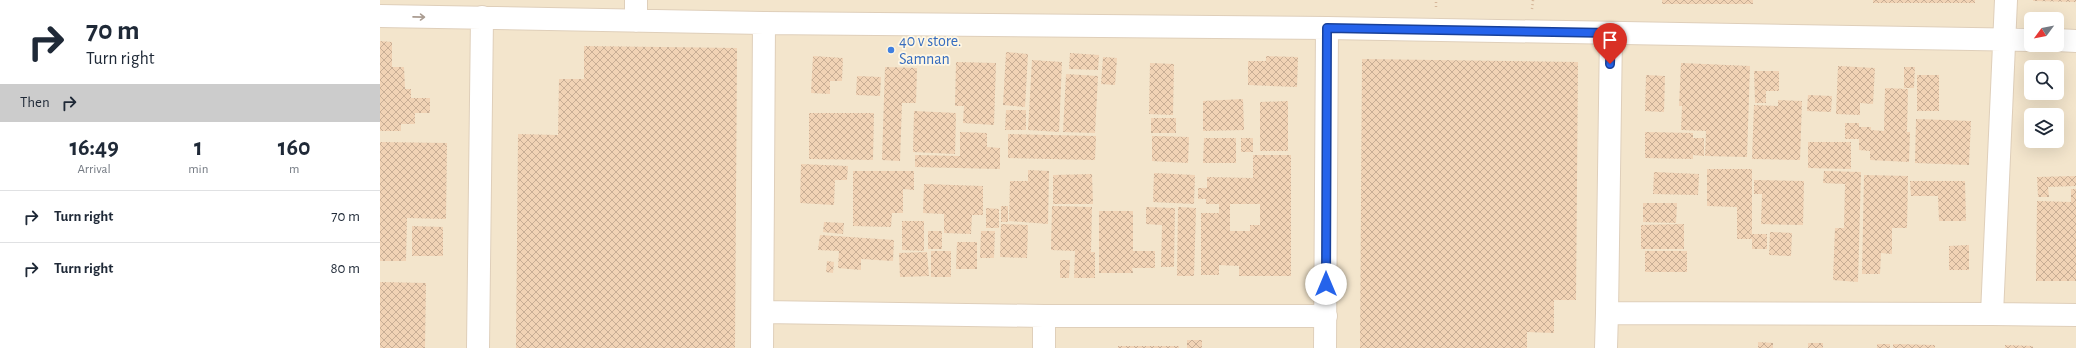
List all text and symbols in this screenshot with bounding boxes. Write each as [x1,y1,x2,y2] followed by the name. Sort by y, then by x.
[2024,12,2064,52] north arrow
[2024,12,2064,148] map controls
[412,13,425,20] one-way arrow
[20,16,72,68] icon: right
[86,17,140,45] text: 70 m
[1593,23,1627,64] pin
[1599,29,1621,51] icon: arrive
[899,33,961,67] place label: 40 v store. Samnan
[886,45,896,55] marker: 40 v store. Samnan
[86,50,155,68] text: Turn right
[2024,60,2064,100] button: search
[58,92,80,114] icon: right
[20,95,50,110] text: Then
[2024,108,2064,148] button: layers
[69,136,119,160] text: 16:49
[194,136,203,160] text: 1
[278,136,311,160] text: 160
[77,163,111,176] text: Arrival
[188,163,208,176] text: min
[289,163,299,176] text: m
[20,206,42,228] icon: right
[54,209,113,224] text: Turn right
[331,209,360,224] text: 70 m
[20,258,42,280] icon: right
[54,261,113,276] text: Turn right
[330,261,360,276] text: 80 m
[1305,263,1347,305] position arrow

